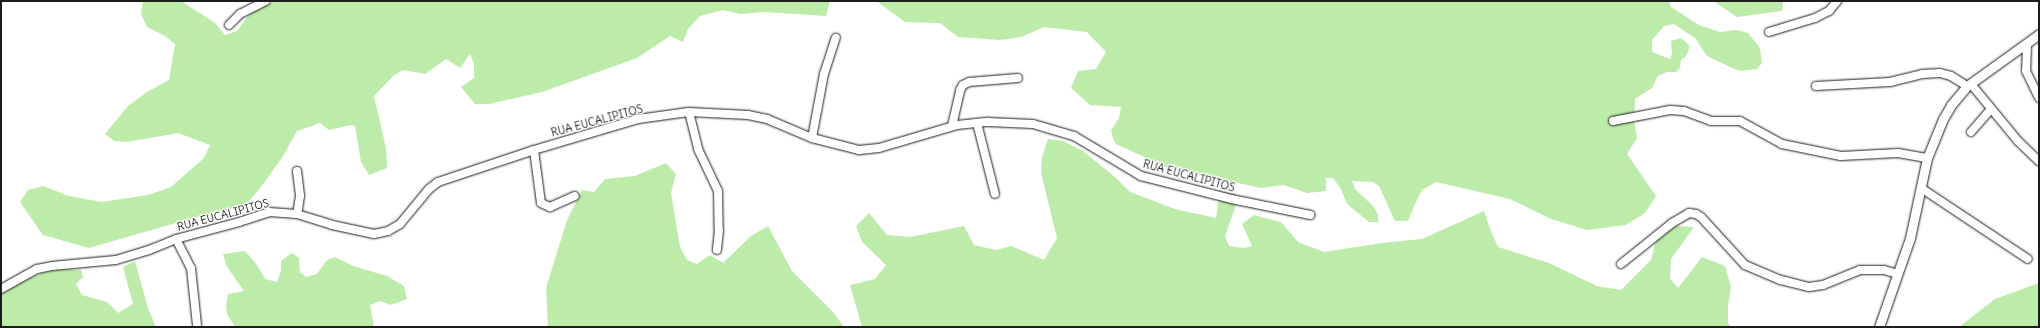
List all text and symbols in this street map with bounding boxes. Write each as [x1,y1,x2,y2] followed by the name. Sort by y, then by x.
[550,102,644,140] street label: RUA EUCALIPITOS
[1142,157,1236,195] street label: RUA EUCALIPITOS
[176,196,270,234] street label: RUA EUCALIPITOS

